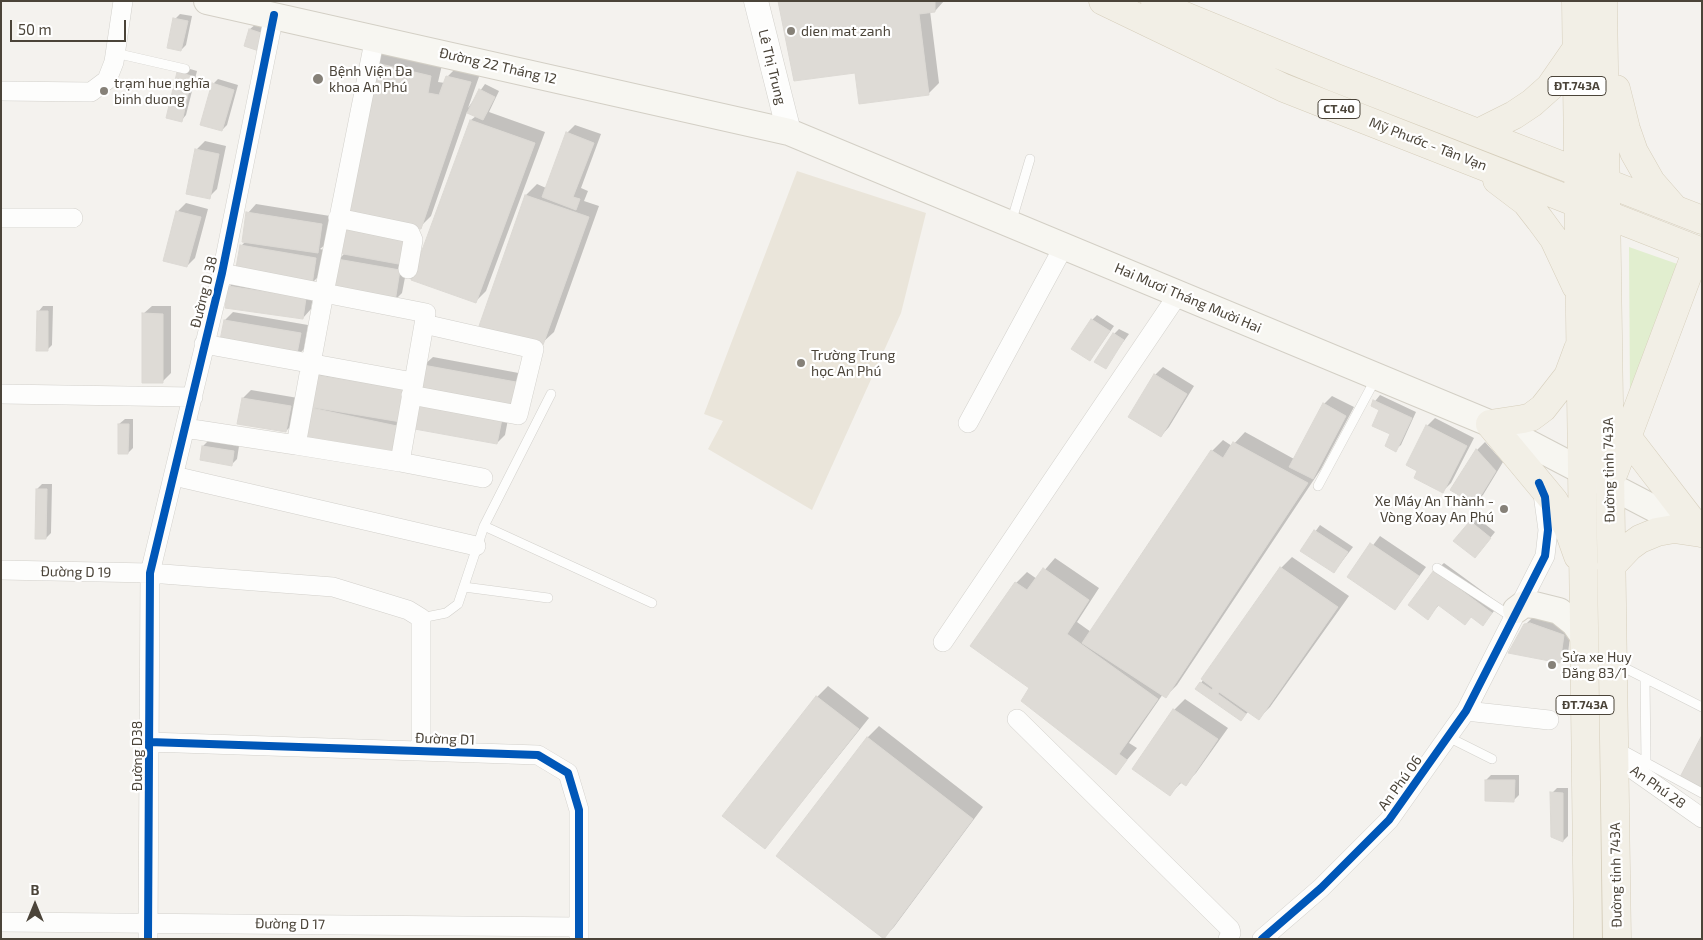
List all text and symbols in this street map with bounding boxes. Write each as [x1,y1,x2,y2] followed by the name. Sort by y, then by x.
[12,10,129,42] scale bar
[18,20,52,38] text: 50 m
[801,23,891,39] place label: dien mat zanh
[785,25,797,37] marker: dien mat zanh
[755,28,789,106] street label: Lê Thị Trung
[438,44,558,88] street label: Đường 22 Tháng 12
[329,63,412,95] place label: Bệnh Viện Đa khoa An Phú
[311,72,325,86] marker: Bệnh Viện Đa khoa An Phú
[114,75,210,108] place label: trạm hue nghĩa binh duong
[1548,76,1606,95] road number: ĐT.743A
[98,85,110,97] marker: trạm hue nghĩa binh duong
[1318,100,1360,118] road number: CT.40
[1367,114,1489,174] street label: Mỹ Phước - Tân Vạn
[187,254,221,330] street label: Đường D 38
[1112,259,1264,337] street label: Hai Mươi Tháng Mười Hai
[811,347,895,380] place label: Trường Trung học An Phú
[795,357,807,369] marker: Trường Trung học An Phú
[1600,417,1618,523] street label: Đường tỉnh 743A
[1375,493,1494,526] place label: Xe Máy An Thành - Vòng Xoay An Phú
[1498,503,1510,515] marker: Xe Máy An Thành - Vòng Xoay An Phú
[40,563,112,581] street label: Đường D 19
[1562,649,1632,682] place label: Sửa xe Huy Đăng 83/1
[1546,659,1558,671] marker: Sửa xe Huy Đăng 83/1
[1556,696,1614,714] road number: ĐT.743A
[129,721,145,791] street label: Đường D38
[415,730,475,748] street label: Đường D1
[1374,752,1426,814] street label: An Phú 06
[1627,762,1689,812] street label: An Phú 28
[1607,822,1625,928] street label: Đường tỉnh 743A
[10,880,60,930] north arrow
[31,881,39,898] text: B
[255,915,325,933] street label: Đường D 17

